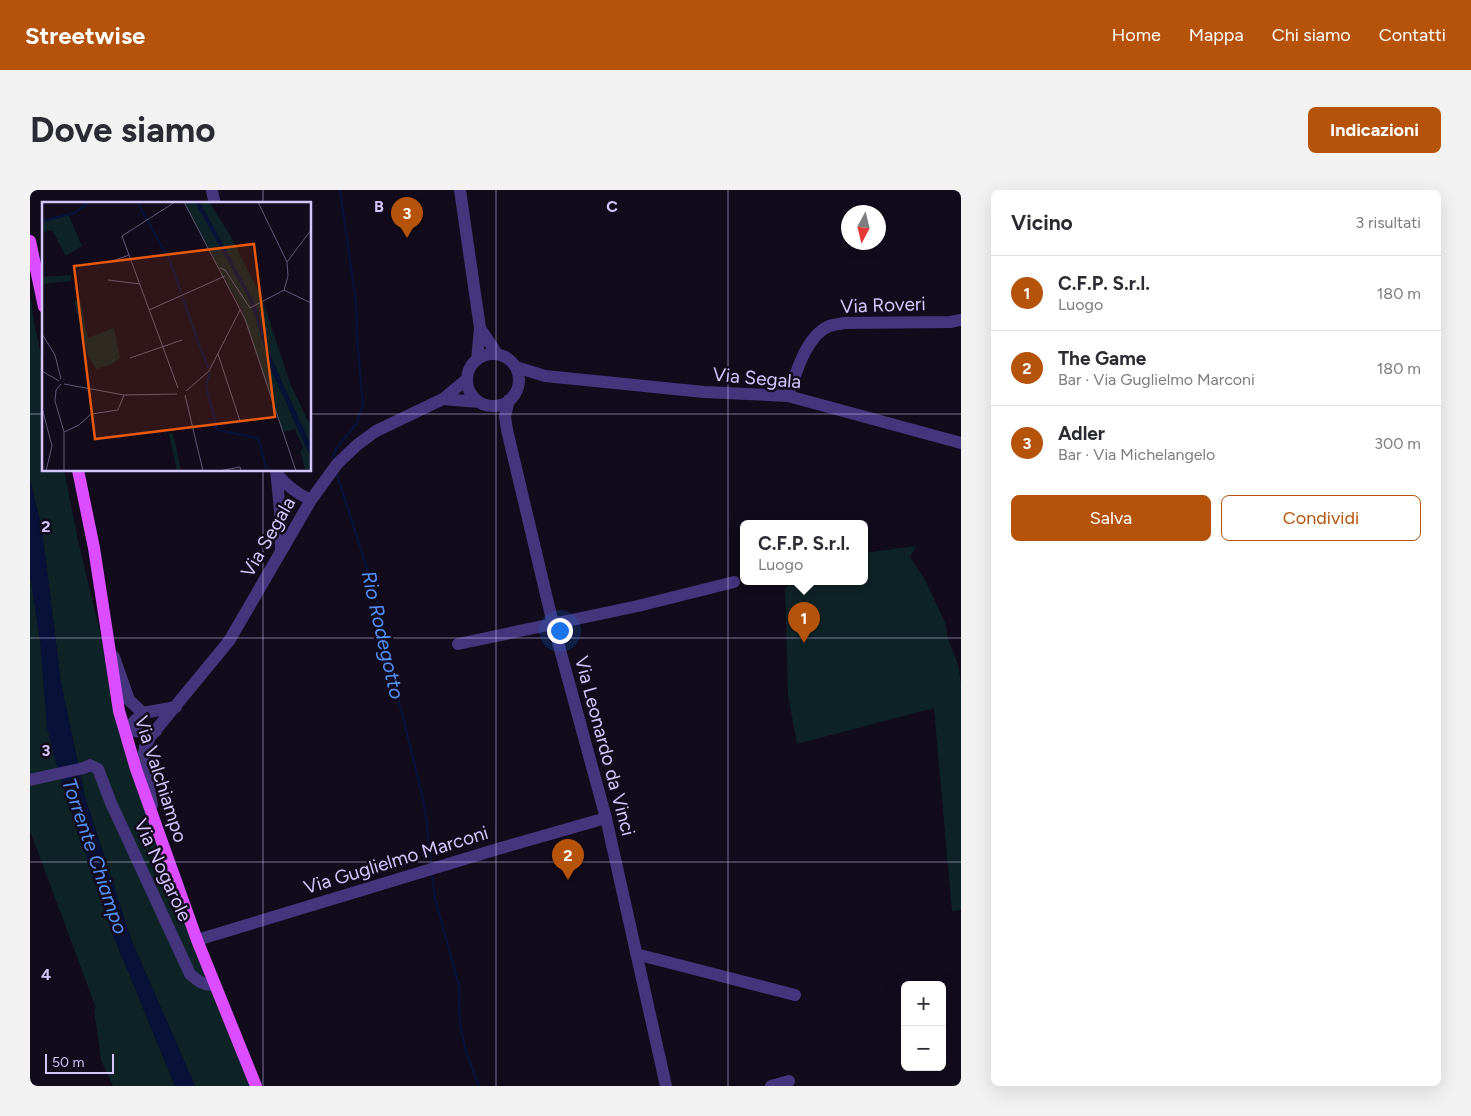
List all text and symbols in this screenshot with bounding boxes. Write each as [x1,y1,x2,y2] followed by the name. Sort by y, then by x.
[25,21,145,50] text: Streetwise
[1112,24,1161,46] text: Home
[1189,24,1244,46] text: Mappa
[1272,24,1351,46] text: Chi siamo
[1379,24,1446,46] text: Contatti
[1308,107,1441,153] button: Indicazioni
[30,109,216,151] text: Dove siamo
[374,197,384,216] text: B
[391,197,423,238] pin: 3
[606,197,618,216] text: C
[42,202,311,471] inset map
[841,205,886,250] north arrow
[1011,210,1073,235] text: Vicino
[1355,213,1421,232] text: 3 risultati
[1058,272,1150,295] text: C.F.P. S.r.l.
[1024,284,1030,303] text: 1
[1377,284,1421,303] text: 180 m
[840,292,926,318] street label: Via Roveri
[1058,295,1103,314] text: Luogo
[1058,347,1146,370] text: The Game
[1022,359,1032,378] text: 2
[1377,359,1421,378] text: 180 m
[712,363,802,393] street label: Via Segala
[1058,370,1255,389] text: Bar · Via Guglielmo Marconi
[1058,422,1105,445] text: Adler
[1023,434,1031,453] text: 3
[1374,434,1421,453] text: 300 m
[1058,445,1215,464] text: Bar · Via Michelangelo
[236,493,300,581] street label: Via Segala
[1011,495,1211,541] button: Salva
[1221,495,1421,541] button: Condividi
[41,517,51,536] text: 2
[740,520,868,585] popup
[758,532,850,555] text: C.F.P. S.r.l.
[758,555,803,574] text: Luogo
[357,569,410,702] water label: Rio Rodegotto
[788,602,820,643] pin: 1
[547,618,573,644] your location
[570,654,640,838] street label: Via Leonardo da Vinci
[130,713,192,845] street label: Via Valchiampo
[42,741,51,760] text: 3
[57,775,133,937] water label: Torrente Chiampo
[129,815,197,925] street label: Via Nogarole
[301,821,491,899] street label: Via Guglielmo Marconi
[552,839,584,880] pin: 2
[41,965,51,984] text: 4
[901,981,946,1071] map controls
[901,981,946,1026] button: +
[901,1026,946,1071] button: −
[45,1051,114,1074] scale bar
[52,1054,84,1071] text: 50 m

